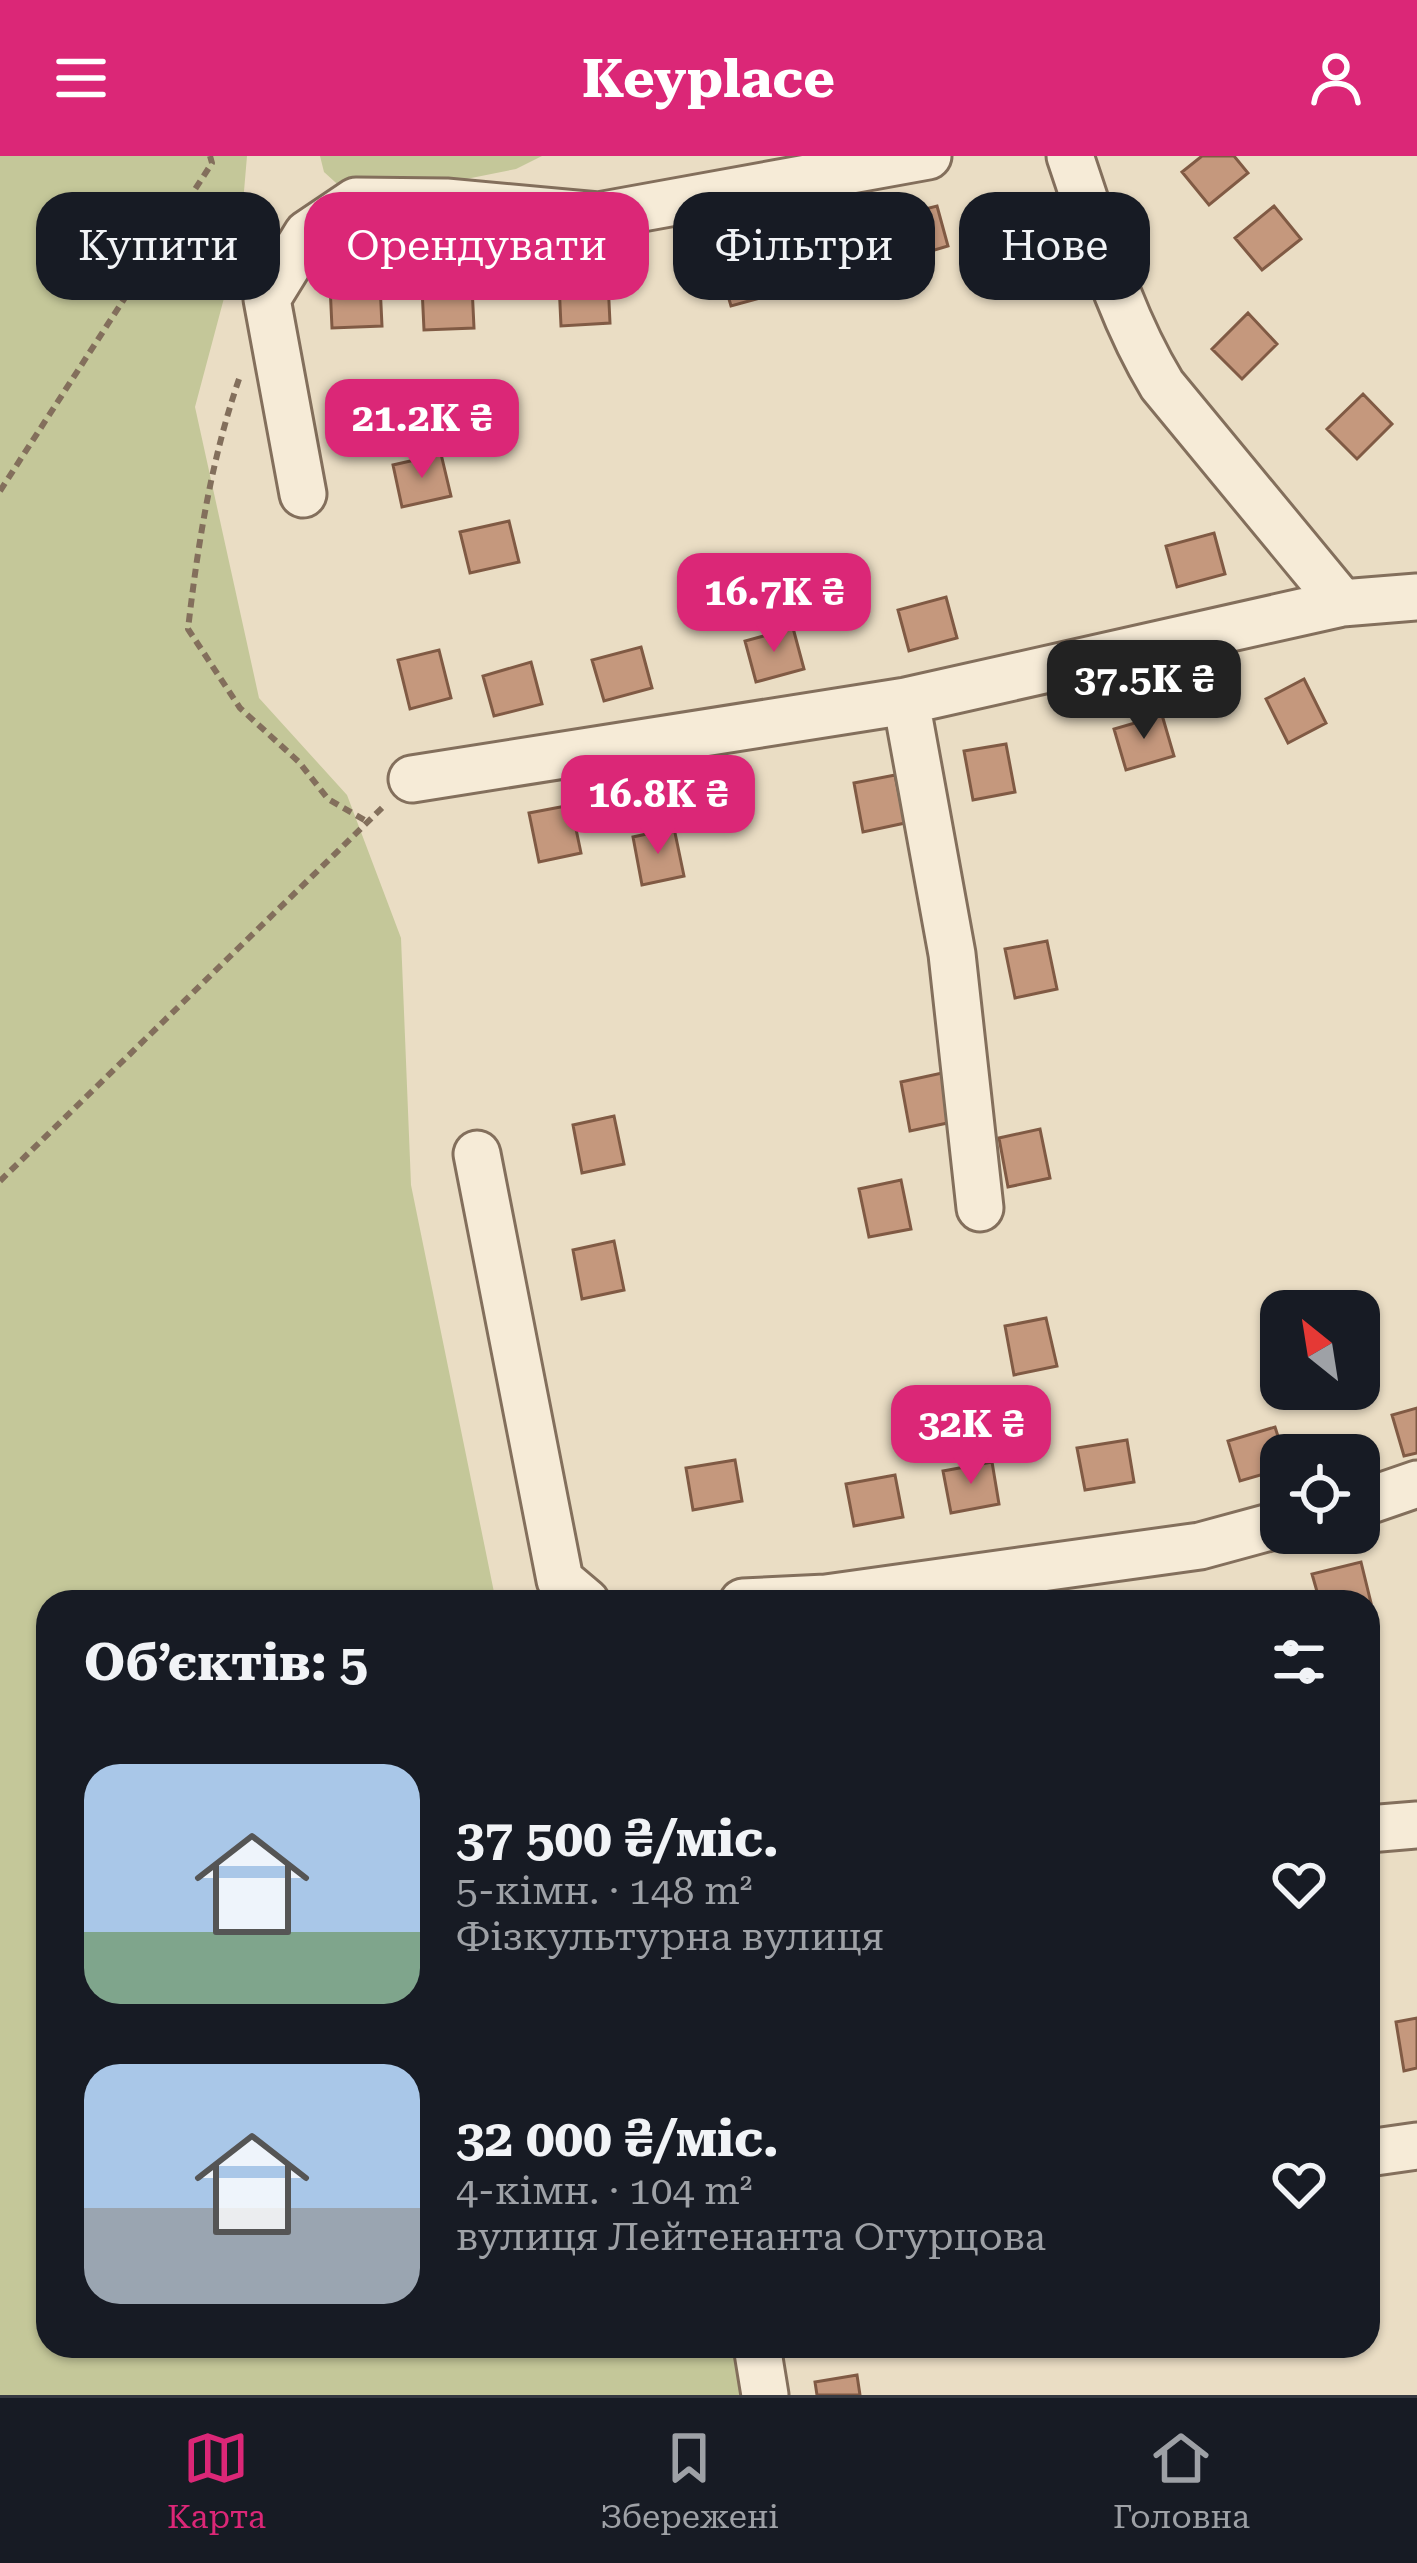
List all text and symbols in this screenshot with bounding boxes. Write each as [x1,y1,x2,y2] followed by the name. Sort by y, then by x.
[48,45,114,111] icon: menu
[1303,45,1369,111] icon: person
[582,47,835,110] text: Keyplace
[36,192,280,300] chip: Купити
[304,192,649,300] chip: Орендувати
[673,192,935,300] chip: Фільтри
[959,192,1150,300] chip: Нове
[311,379,533,481] pin: 21.2K ₴
[352,395,492,441] text: 21.2K ₴
[663,553,885,655] pin: 16.7K ₴
[704,569,844,615] text: 16.7K ₴
[1033,640,1255,742] pin: 37.5K ₴
[1074,656,1214,702] text: 37.5K ₴
[547,755,769,857] pin: 16.8K ₴
[588,771,728,817] text: 16.8K ₴
[1260,1290,1380,1410] north arrow
[1260,1290,1380,1554] map controls
[887,1385,1055,1487] pin: 32K ₴
[918,1401,1024,1447] text: 32K ₴
[1260,1434,1380,1554] button: locate
[1266,1629,1332,1695] icon: filters
[84,1633,368,1692] text: Об’єктів: 5
[456,1809,779,1868] text: 37 500 ₴/міс.
[180,1812,324,1956] icon: home
[1266,1851,1332,1917] icon: heart
[456,1868,752,1914] text: 5-кімн. · 148 m²
[456,1914,884,1960] text: Фізкультурна вулиця
[456,2109,779,2168] text: 32 000 ₴/міс.
[180,2112,324,2256] icon: home
[1266,2151,1332,2217] icon: heart
[456,2168,752,2214] text: 4-кімн. · 104 m²
[456,2214,1046,2260] text: вулиця Лейтенанта Огурцова
[167,2425,266,2536] tab: Карта
[600,2425,779,2536] tab: Збережені
[1113,2425,1250,2536] tab: Головна

